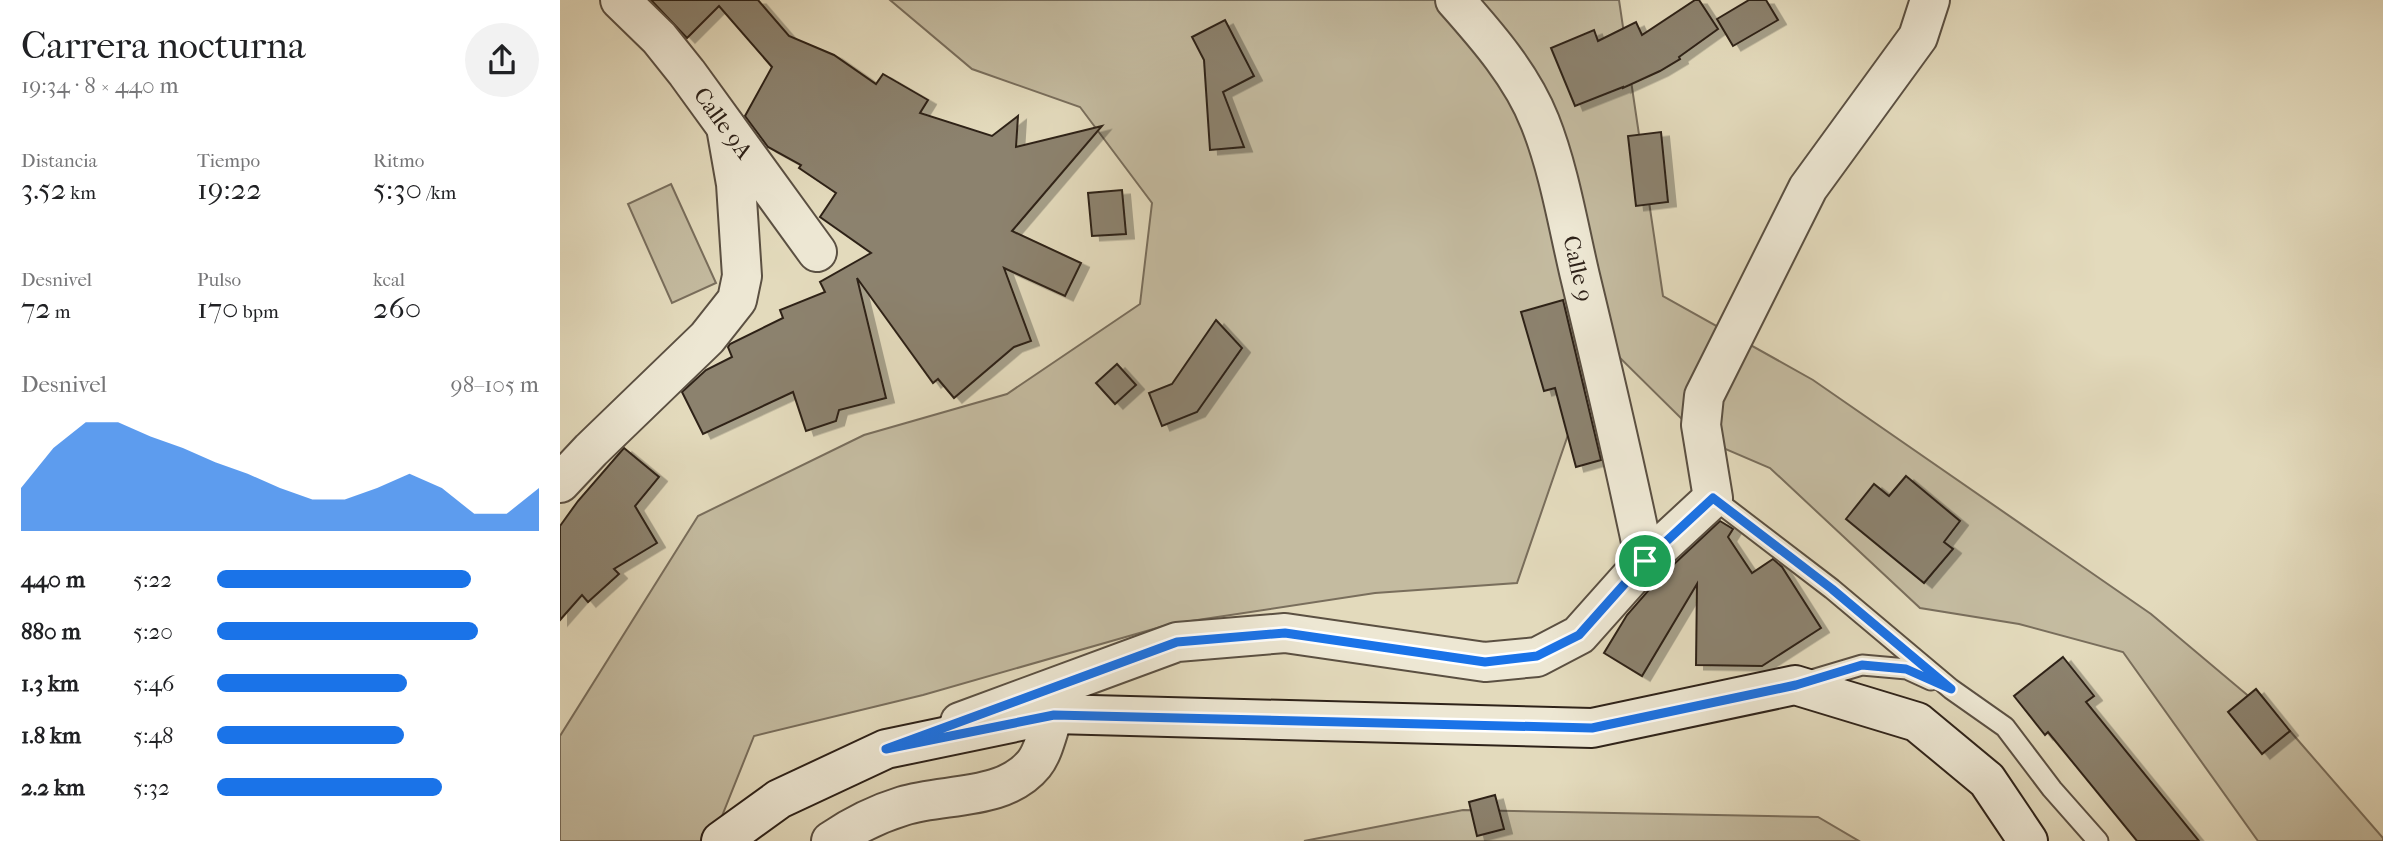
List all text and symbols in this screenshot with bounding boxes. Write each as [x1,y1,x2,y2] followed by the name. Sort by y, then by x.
[21,23,306,68] text: Carrera nocturna
[465,23,539,97] button: share
[21,72,179,99] text: 19:34 · 8 × 440 m
[688,82,759,165] street label: Calle 9A
[21,150,97,172] text: Distancia
[197,150,260,172] text: Tiempo
[373,150,424,172] text: Ritmo
[21,172,66,207] text: 3.52
[197,172,262,207] text: 19:22
[373,172,422,207] text: 5:30
[66,182,96,204] text: km
[422,182,456,204] text: /km
[1557,233,1599,304] street label: Calle 9
[21,269,92,291] text: Desnivel
[197,269,241,291] text: Pulso
[373,269,405,291] text: kcal
[21,291,51,326] text: 72
[197,291,239,326] text: 170
[373,291,421,326] text: 260
[51,301,71,323] text: m
[239,301,279,323] text: bpm
[21,371,107,398] text: Desnivel
[451,371,539,398] text: 98–105 m
[1615,531,1675,591] pin
[1626,542,1664,580] icon: arrive
[21,566,85,593] text: 440 m
[133,566,172,593] text: 5:22
[21,618,81,645] text: 880 m
[133,618,173,645] text: 5:20
[21,670,79,697] text: 1.3 km
[133,670,175,697] text: 5:46
[21,722,81,749] text: 1.8 km
[133,722,174,749] text: 5:48
[21,774,85,801] text: 2.2 km
[133,774,170,801] text: 5:32

